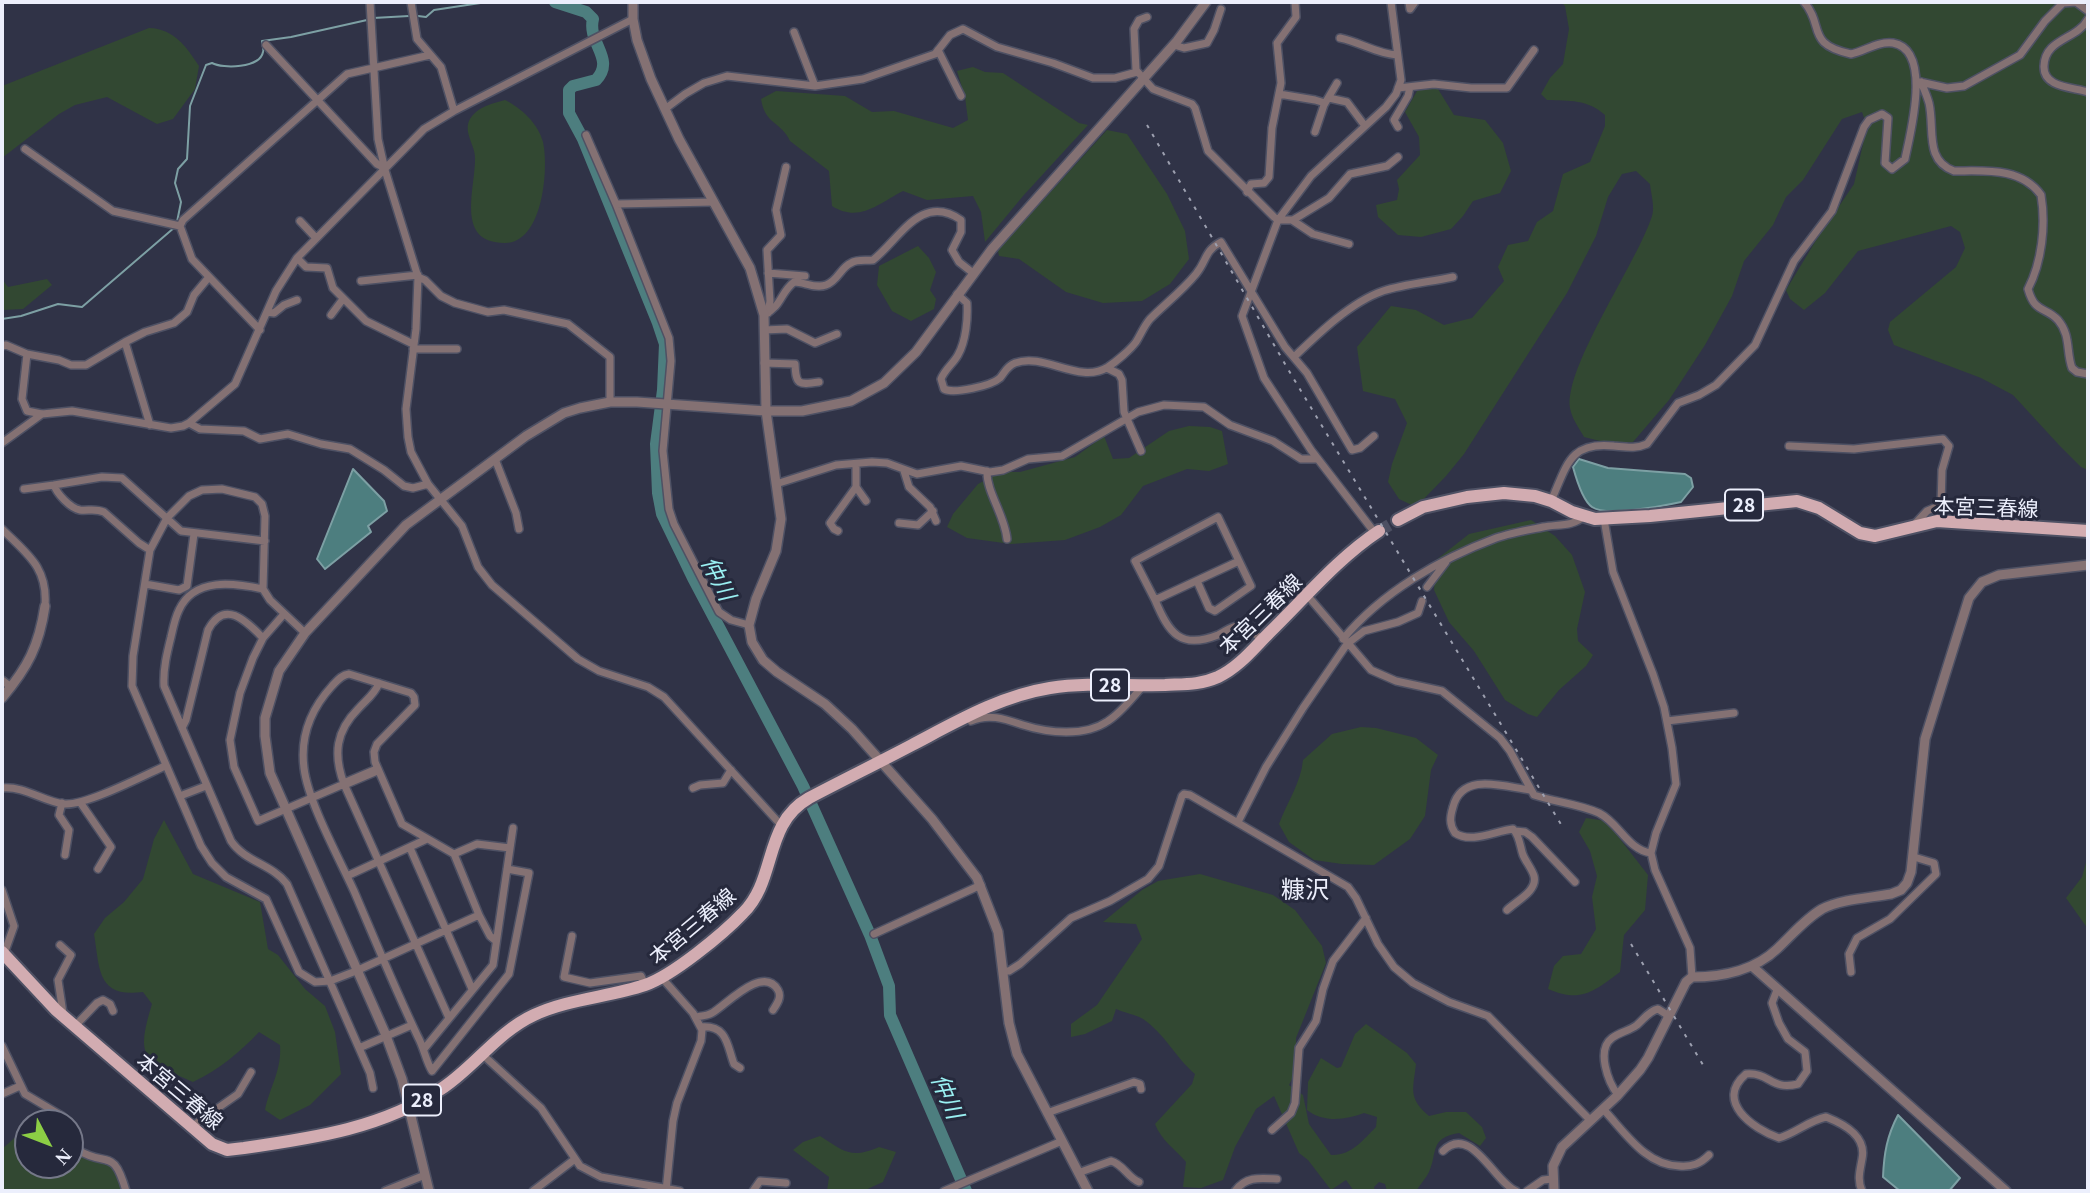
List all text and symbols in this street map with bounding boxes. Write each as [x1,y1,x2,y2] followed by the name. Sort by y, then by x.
[1725,490,1763,520] road number: 28
[1933,493,2039,521] street label: 本宮三春線
[696,551,742,605] water label: 仲川
[1213,568,1307,660] street label: 本宮三春線
[1091,670,1129,700] road number: 28
[1281,875,1329,903] district label: 糠沢
[644,883,740,969] street label: 本宮三春線
[132,1048,228,1134] street label: 本宮三春線
[926,1069,970,1123] water label: 仲川
[403,1084,441,1116] road number: 28
[14,1109,84,1179] north arrow
[51,1145,76,1169] text: N

